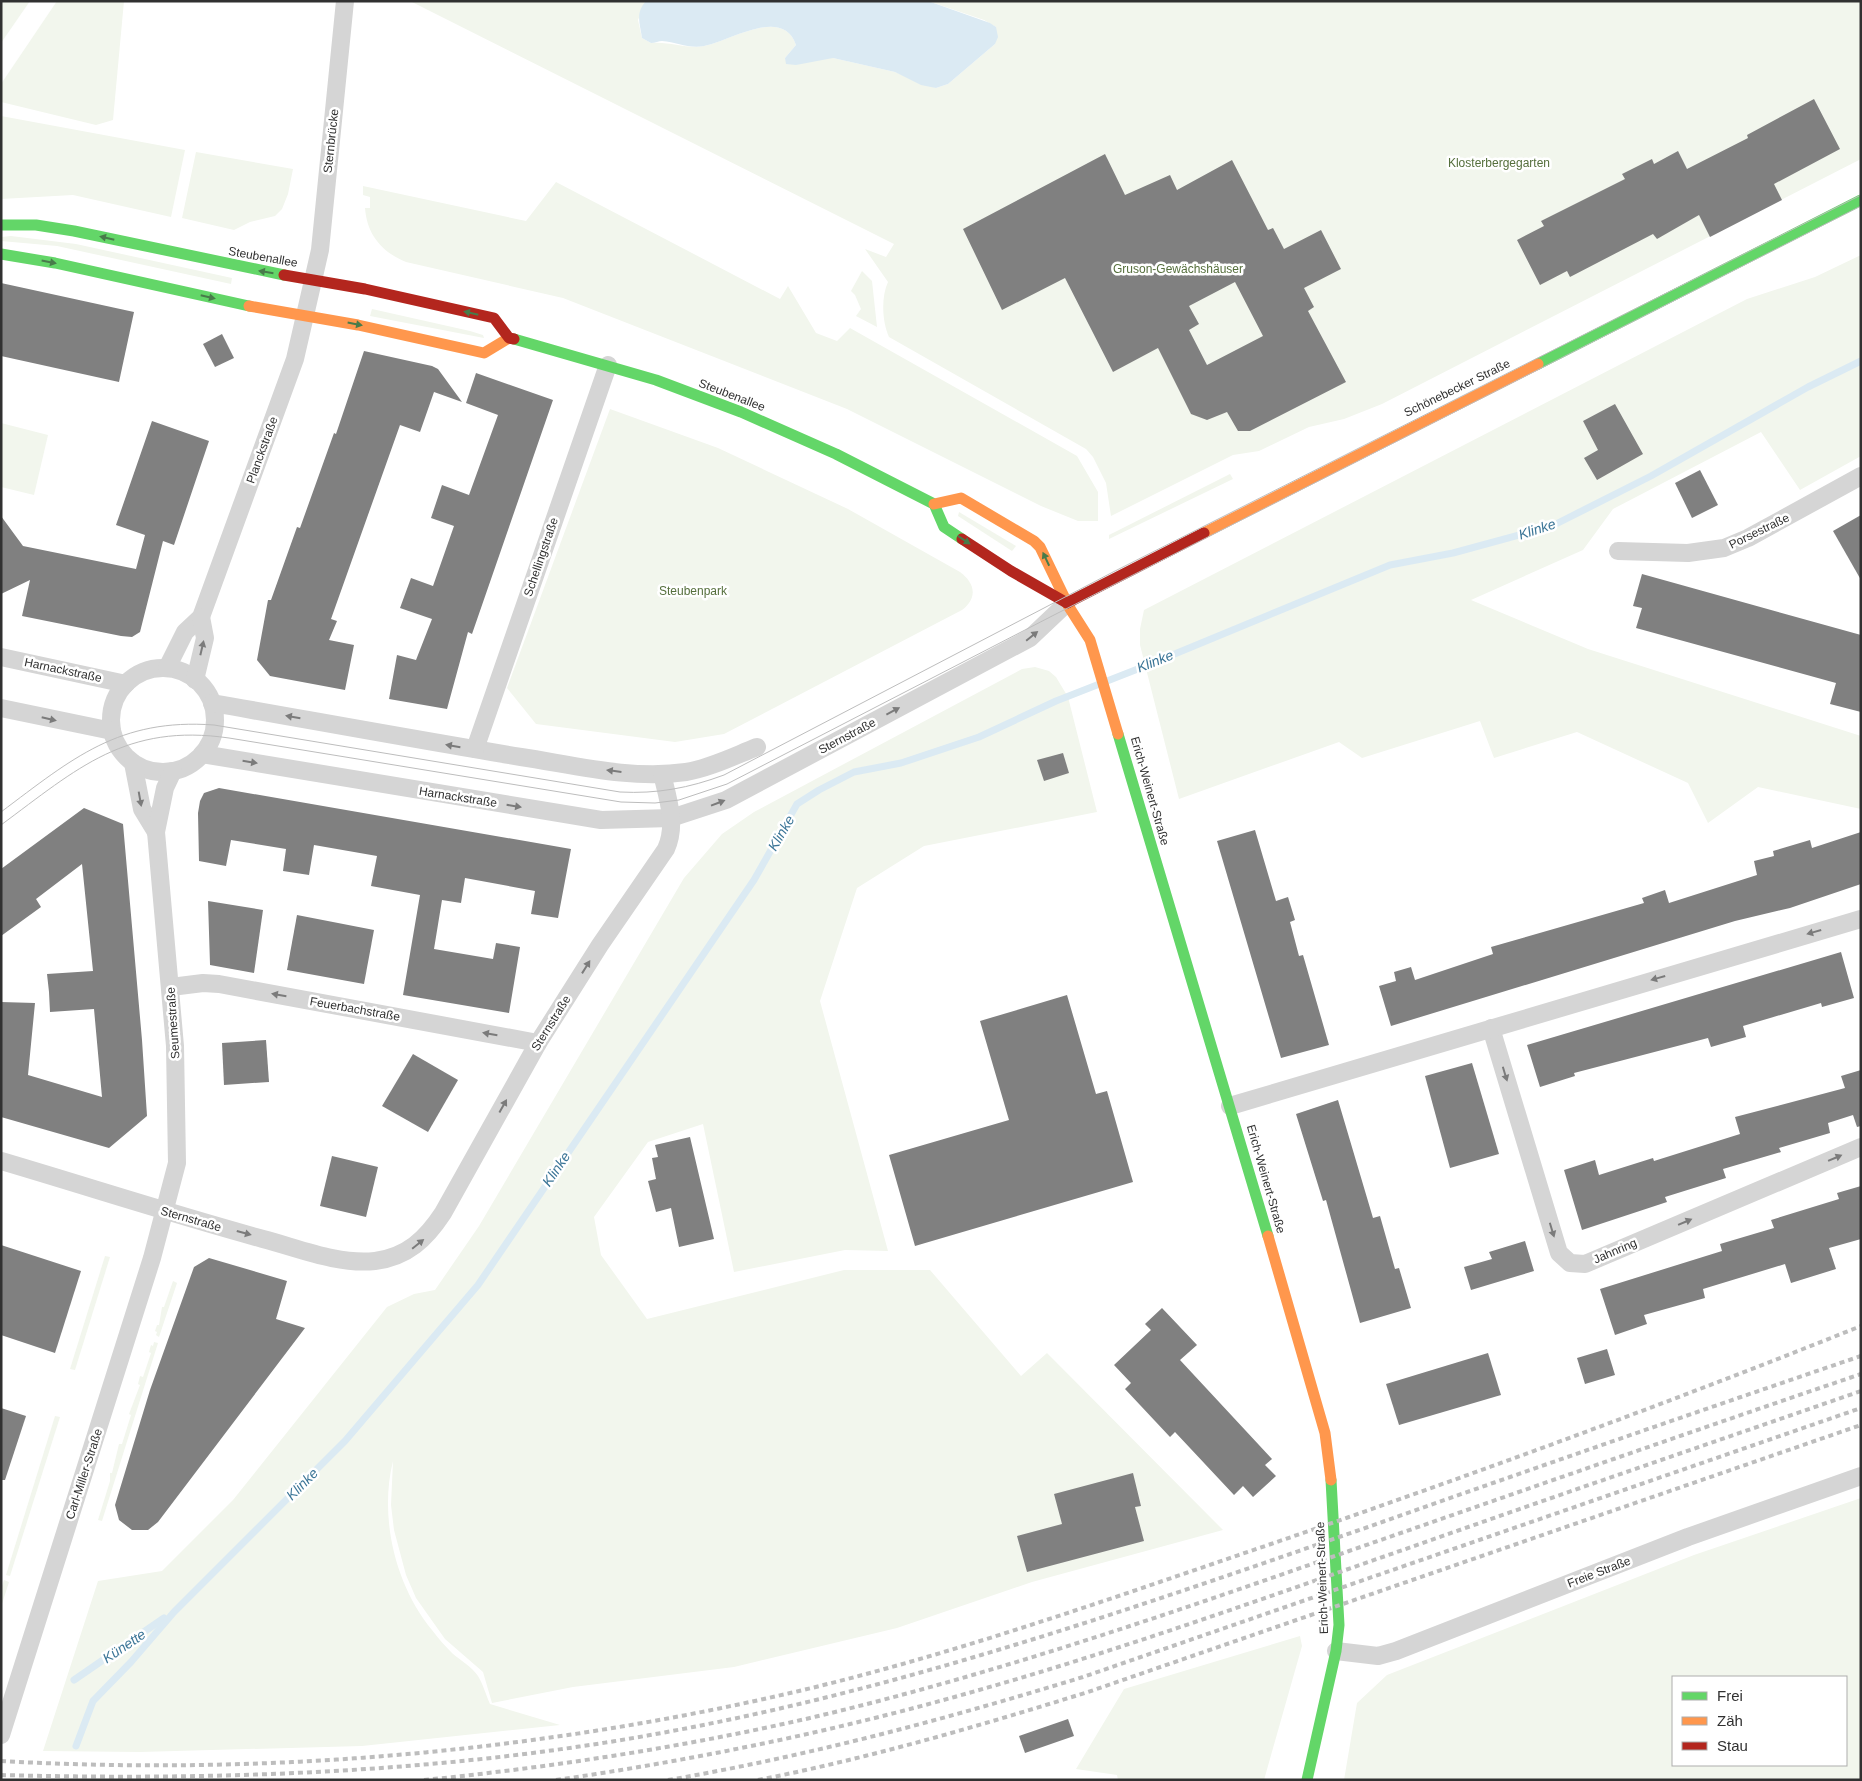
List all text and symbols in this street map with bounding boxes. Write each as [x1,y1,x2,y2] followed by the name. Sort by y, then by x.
[321,108,341,174] street label: Sternbrücke
[1448,156,1550,170] park label: Klosterbergegarten
[99,234,115,242] one-way arrow
[227,244,299,270] street label: Steubenallee
[42,258,58,266] one-way arrow
[1113,262,1243,276] park label: Gruson-Gewächshäuser
[257,268,273,276] one-way arrow
[200,293,216,301] one-way arrow
[463,309,478,317] one-way arrow
[347,321,363,329] one-way arrow
[1402,356,1513,420] street label: Schönebecker Straße
[697,376,768,414] street label: Steubenallee
[243,414,281,485] street label: Planckstraße
[1727,510,1792,552] street label: Porsestraße
[521,515,561,598] street label: Schellingstraße
[1516,515,1558,543] water label: Klinke
[957,535,970,545] one-way arrow
[1042,551,1050,566] one-way arrow
[659,584,728,598] park label: Steubenpark
[1025,630,1038,641] one-way arrow
[198,641,206,656] one-way arrow
[1134,646,1176,676] water label: Klinke
[23,655,103,685] street label: Harnackstraße
[886,707,899,716] one-way arrow
[285,713,301,721] one-way arrow
[41,715,57,723] one-way arrow
[816,715,878,757] street label: Sternstraße
[1128,735,1172,847] street label: Erich-Weinert-Straße
[445,741,461,749] one-way arrow
[243,758,259,766] one-way arrow
[605,767,621,775] one-way arrow
[418,784,498,810] street label: Harnackstraße
[137,792,145,808] one-way arrow
[711,799,726,807] one-way arrow
[507,802,523,810] one-way arrow
[765,812,798,854] water label: Klinke
[1806,929,1821,937] one-way arrow
[582,960,591,973] one-way arrow
[1651,975,1666,983] one-way arrow
[163,986,182,1059] street label: Seumestraße
[271,991,286,999] one-way arrow
[528,992,574,1053] street label: Sternstraße
[309,994,402,1024] street label: Feuerbachstraße
[482,1029,498,1037] one-way arrow
[1502,1067,1510,1082] one-way arrow
[498,1099,507,1113] one-way arrow
[1244,1123,1288,1235] street label: Erich-Weinert-Straße
[539,1149,573,1189] water label: Klinke
[1828,1154,1842,1162] one-way arrow
[159,1204,223,1234] street label: Sternstraße
[1678,1217,1692,1225] one-way arrow
[1549,1222,1557,1237] one-way arrow
[236,1230,251,1238] one-way arrow
[1591,1236,1639,1266] street label: Jahnring
[411,1238,424,1249] one-way arrow
[63,1427,105,1521] street label: Carl-Miller-Straße
[283,1465,321,1503] water label: Klinke
[1313,1521,1331,1634] street label: Erich-Weinert-Straße
[1565,1553,1633,1590] street label: Freie Straße
[100,1626,149,1666] water label: Künette
[1672,1676,1847,1766] legend
[1717,1687,1743,1704] text: Frei
[1717,1712,1743,1729] text: Zäh
[1717,1737,1748,1754] text: Stau

